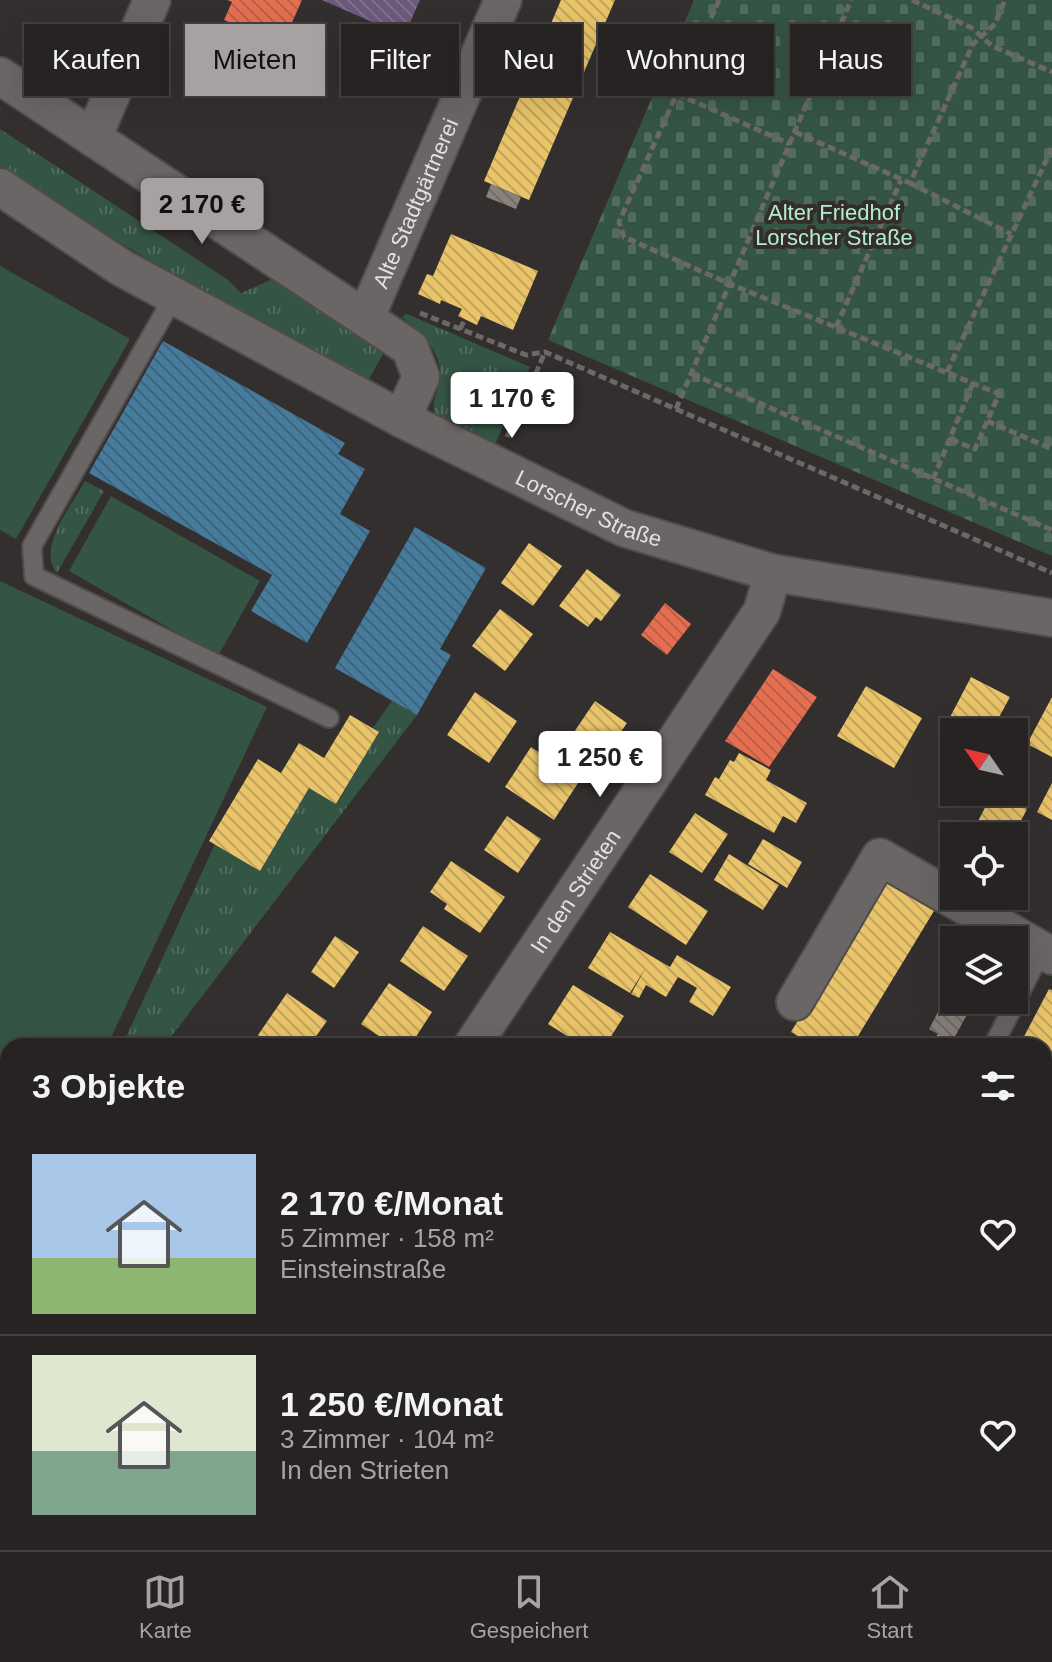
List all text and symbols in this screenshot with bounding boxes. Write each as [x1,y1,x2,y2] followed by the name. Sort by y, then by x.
[24,24,169,96] chip: Kaufen
[185,24,325,96] chip: Mieten
[341,24,459,96] chip: Filter
[475,24,582,96] chip: Neu
[598,24,774,96] chip: Wohnung
[790,24,911,96] chip: Haus
[368,114,463,292] street label: Alte Stadtgärtnerei
[128,178,276,246] pin: 2 170 €
[159,189,245,219] text: 2 170 €
[755,200,913,250] park label: Alter Friedhof Lorscher Straße
[438,372,586,440] pin: 1 170 €
[469,383,555,413] text: 1 170 €
[512,464,665,551] street label: Lorscher Straße
[940,718,1028,806] north arrow
[940,718,1028,1014] map controls
[526,731,674,799] pin: 1 250 €
[557,742,643,772] text: 1 250 €
[940,822,1028,910] button: locate
[525,825,625,958] street label: In den Strieten
[940,926,1028,1014] button: layers
[976,1064,1020,1108] icon: filters
[32,1067,185,1105] text: 3 Objekte
[280,1184,503,1222] text: 2 170 €/Monat
[96,1186,192,1282] icon: home
[976,1212,1020,1256] icon: heart
[280,1223,494,1253] text: 5 Zimmer · 158 m²
[280,1254,446,1284] text: Einsteinstraße
[280,1385,503,1423] text: 1 250 €/Monat
[96,1387,192,1483] icon: home
[976,1413,1020,1457] icon: heart
[280,1424,494,1454] text: 3 Zimmer · 104 m²
[280,1455,449,1485] text: In den Strieten
[139,1570,192,1644] tab: Karte
[470,1570,588,1644] tab: Gespeichert
[866,1570,913,1644] tab: Start

